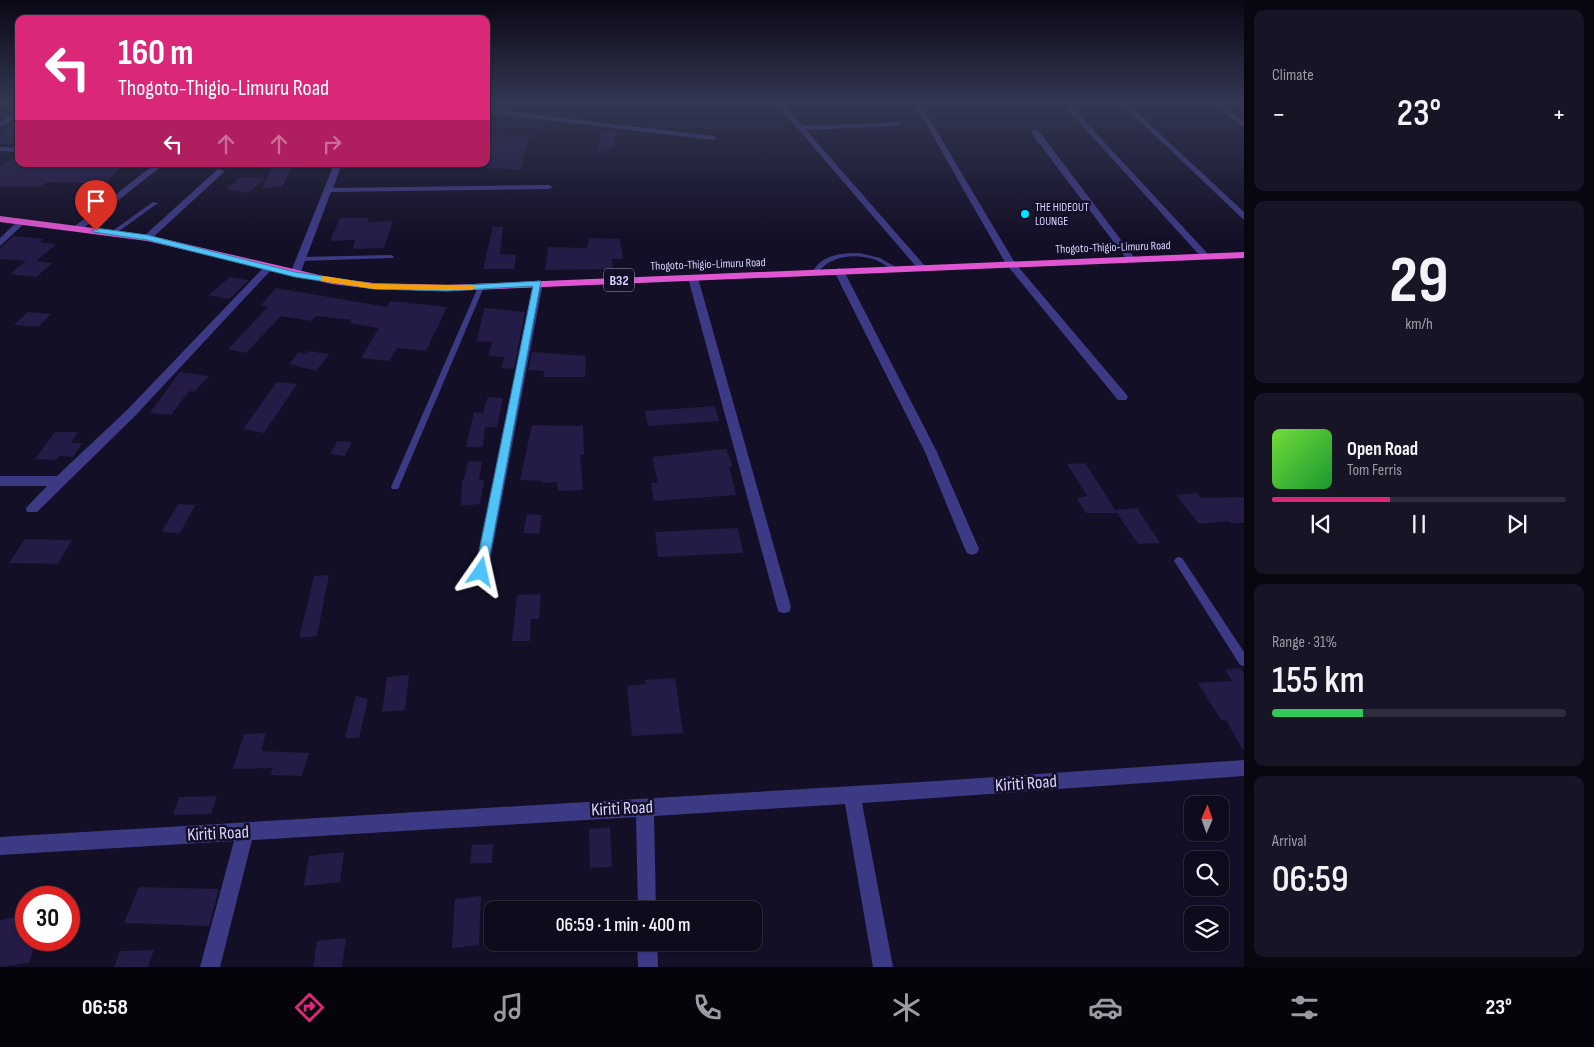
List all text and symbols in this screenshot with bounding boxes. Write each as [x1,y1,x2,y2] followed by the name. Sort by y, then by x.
[118,32,194,75] text: 160 m
[35,35,100,100] icon: left
[1272,66,1314,85] text: Climate
[118,75,329,102] text: Thogoto-Thigio-Limuru Road
[1397,91,1441,136] text: 23°
[1272,98,1286,131] text: −
[1552,98,1566,131] text: +
[159,130,187,158] icon: left
[212,130,240,158] icon: ahead
[265,130,293,158] icon: ahead
[318,130,346,158] icon: right
[75,180,117,231] pin
[82,187,110,215] icon: arrive
[1035,200,1089,229] place label: THE HIDEOUT LOUNGE
[1019,208,1031,220] marker: THE HIDEOUT LOUNGE
[1055,238,1171,257] street label: Thogoto-Thigio-Limuru Road
[1389,243,1449,321] text: 29
[650,255,766,274] street label: Thogoto-Thigio-Limuru Road
[604,268,634,292] road number: B32
[1405,315,1433,334] text: km/h
[1347,438,1418,461] text: Open Road
[1347,461,1402,480] text: Tom Ferris
[1307,510,1335,538] icon: previous
[1405,510,1433,538] icon: pause
[1503,510,1531,538] icon: next
[454,545,506,597] position arrow
[1272,633,1337,652] text: Range · 31%
[1272,658,1365,703] text: 155 km
[995,771,1058,796] street label: Kiriti Road
[591,796,653,821] street label: Kiriti Road
[1184,796,1229,841] north arrow
[1184,796,1229,951] map controls
[187,821,249,846] street label: Kiriti Road
[1272,832,1306,851] text: Arrival
[1184,851,1229,896] button: search
[1272,857,1349,902] text: 06:59
[15,886,80,951] speed limit sign: 30
[1184,906,1229,951] button: layers
[556,914,690,937] text: 06:59 · 1 min · 400 m
[292,990,327,1025] icon: directions
[491,990,526,1025] icon: music
[690,990,725,1025] icon: phone
[889,990,924,1025] icon: climate
[1088,990,1123,1025] icon: car
[1287,990,1322,1025] icon: filters
[82,994,128,1021] text: 06:58
[1486,994,1512,1021] text: 23°

